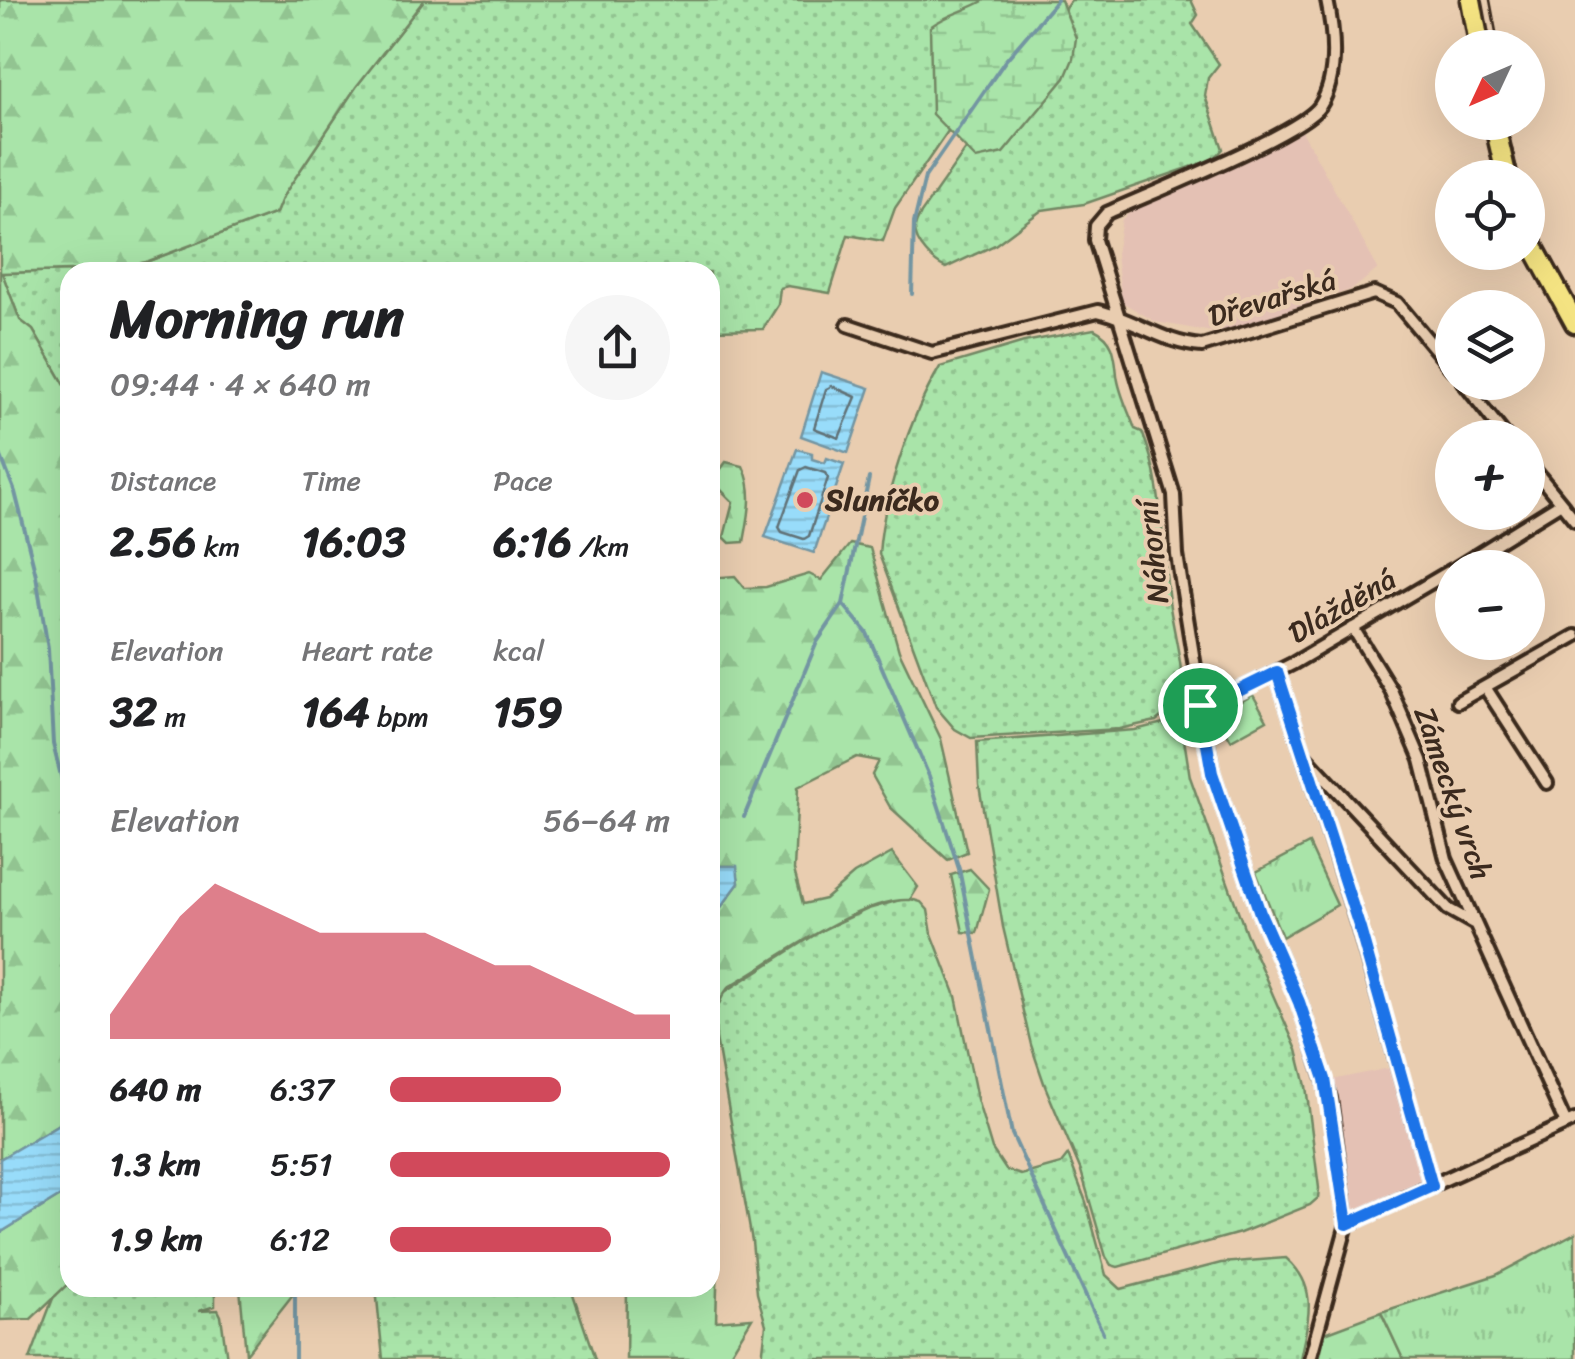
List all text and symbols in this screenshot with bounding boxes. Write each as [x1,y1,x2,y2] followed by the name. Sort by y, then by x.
[1435,30,1545,140] north arrow
[1435,30,1545,660] map controls
[1435,160,1545,270] button: locate
[1201,253,1343,343] street label: Dřevařská
[110,270,404,367] text: Morning run
[1435,290,1545,400] button: layers
[565,295,670,400] button: share
[110,356,370,413] text: 09:44 · 4 × 640 m
[1435,420,1545,530] button: +
[110,456,216,505] text: Distance
[302,456,361,505] text: Time
[493,456,553,505] text: Pace
[824,473,940,527] place label: Sluníčko
[794,489,816,511] marker: Sluníčko
[1120,494,1185,606] street label: Náhorní
[110,505,196,579] text: 2.56
[302,505,406,579] text: 16:03
[493,505,572,579] text: 6:16
[196,522,240,571] text: km
[572,522,629,571] text: /km
[1435,550,1545,660] button: −
[1277,553,1407,659] street label: Dlážděná
[110,626,223,675] text: Elevation
[302,626,433,675] text: Heart rate
[493,626,544,675] text: kcal
[1158,663,1243,748] pin
[110,675,157,749] text: 32
[302,675,370,749] text: 164
[493,675,563,749] text: 159
[1173,678,1228,733] icon: arrive
[157,692,186,741] text: m
[370,692,429,741] text: bpm
[1398,699,1508,887] street label: Zámecký vrch
[110,792,240,849] text: Elevation
[543,792,670,849] text: 56–64 m
[110,1061,201,1118] text: 640 m
[270,1061,334,1118] text: 6:37
[110,1136,201,1193] text: 1.3 km
[270,1136,333,1193] text: 5:51
[110,1211,203,1268] text: 1.9 km
[270,1211,330,1268] text: 6:12

